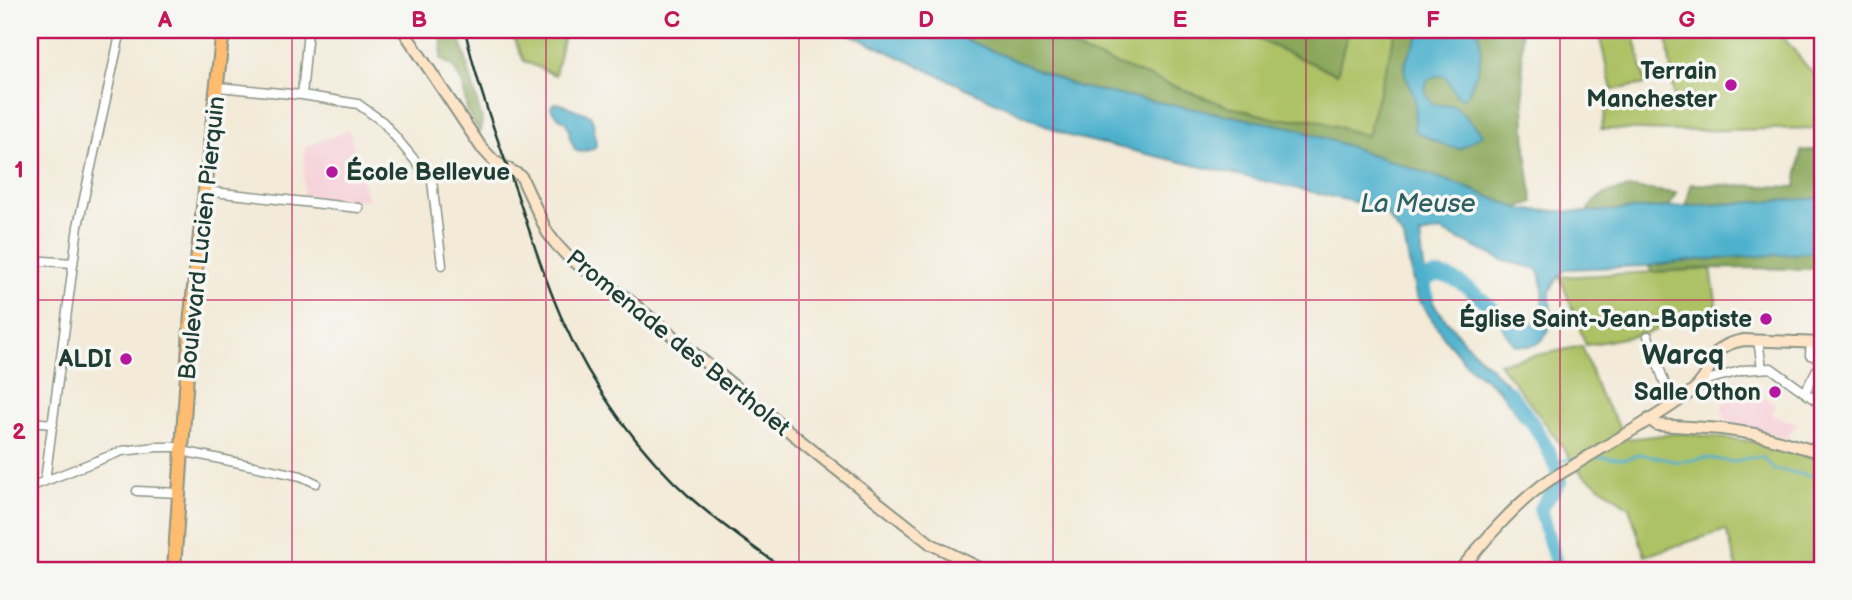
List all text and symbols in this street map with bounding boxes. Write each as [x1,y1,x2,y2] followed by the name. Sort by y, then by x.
[157,6,173,34] text: A
[411,6,427,34] text: B
[664,6,680,34] text: C
[918,6,934,34] text: D
[1173,6,1188,34] text: E
[1426,6,1440,34] text: F
[1679,6,1696,34] text: G
[1586,57,1717,114] place label: Terrain Manchester
[1723,77,1739,93] marker: Terrain Manchester
[173,95,231,381] street label: Boulevard Lucien Pierquin
[14,156,24,184] text: 1
[346,156,510,187] place label: École Bellevue
[324,164,340,180] marker: École Bellevue
[1360,189,1476,220] water label: La Meuse
[560,244,796,443] street label: Promenade des Bertholet
[1459,303,1752,334] place label: Église Saint-Jean-Baptiste
[1758,311,1774,327] marker: Église Saint-Jean-Baptiste
[1642,339,1724,372] district label: Warcq
[58,345,112,374] place label: ALDI
[118,351,134,367] marker: ALDI
[1634,378,1761,407] place label: Salle Othon
[1767,384,1783,400] marker: Salle Othon
[12,418,26,446] text: 2

